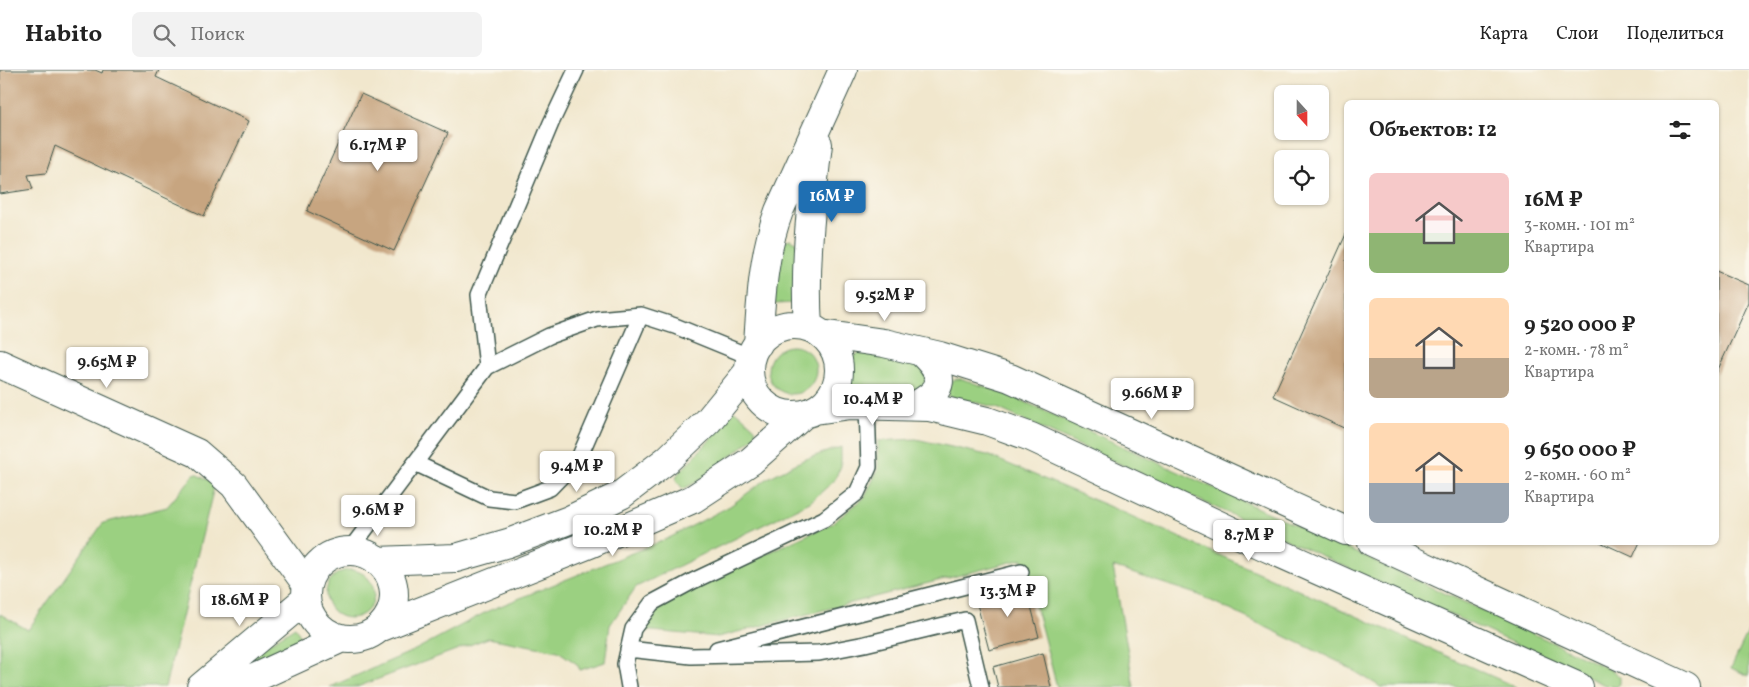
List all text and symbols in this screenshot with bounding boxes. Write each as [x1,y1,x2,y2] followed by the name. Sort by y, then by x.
[132,12,482,57] search box
[25,18,102,52] text: Habito
[150,21,178,49] icon: search
[190,22,245,48] text: Поиск
[1480,22,1528,47] text: Карта
[1556,22,1598,47] text: Слои
[1626,22,1724,47] text: Поделиться
[1274,85,1329,140] north arrow
[1274,85,1329,205] map controls
[1369,116,1497,145] text: Объектов: 12
[1666,116,1694,144] icon: filters
[332,129,424,172] pin: 6.17M ₽
[349,135,407,157] text: 6.17M ₽
[1274,150,1329,205] button: locate
[797,180,867,223] pin: 16M ₽
[810,186,854,208] text: 16M ₽
[1524,186,1583,215] text: 16M ₽
[1409,193,1469,253] icon: home
[1524,215,1635,237] text: 3-комн. · 101 m²
[1524,237,1594,259] text: Квартира
[839,280,931,322] pin: 9.52M ₽
[856,285,914,307] text: 9.52M ₽
[1524,311,1636,340] text: 9 520 000 ₽
[1409,318,1469,378] icon: home
[1524,340,1629,362] text: 2-комн. · 78 m²
[61,346,153,389] pin: 9.65M ₽
[77,352,137,374] text: 9.65M ₽
[1524,362,1594,384] text: Квартира
[1106,378,1198,420] pin: 9.66M ₽
[1122,383,1182,405] text: 9.66M ₽
[827,384,919,426] pin: 10.4M ₽
[843,389,903,411] text: 10.4M ₽
[1524,436,1636,465] text: 9 650 000 ₽
[1409,443,1469,503] icon: home
[536,450,618,493] pin: 9.4M ₽
[551,456,603,478] text: 9.4M ₽
[1524,465,1631,487] text: 2-комн. · 60 m²
[1524,487,1594,509] text: Квартира
[337,494,419,537] pin: 9.6M ₽
[352,500,404,522] text: 9.6M ₽
[567,514,659,557] pin: 10.2M ₽
[584,520,642,542] text: 10.2M ₽
[1208,520,1290,562] pin: 8.7M ₽
[1224,525,1274,547] text: 8.7M ₽
[962,576,1054,618] pin: 13.3M ₽
[980,581,1036,603] text: 13.3M ₽
[194,584,286,627] pin: 18.6M ₽
[211,590,269,612] text: 18.6M ₽

